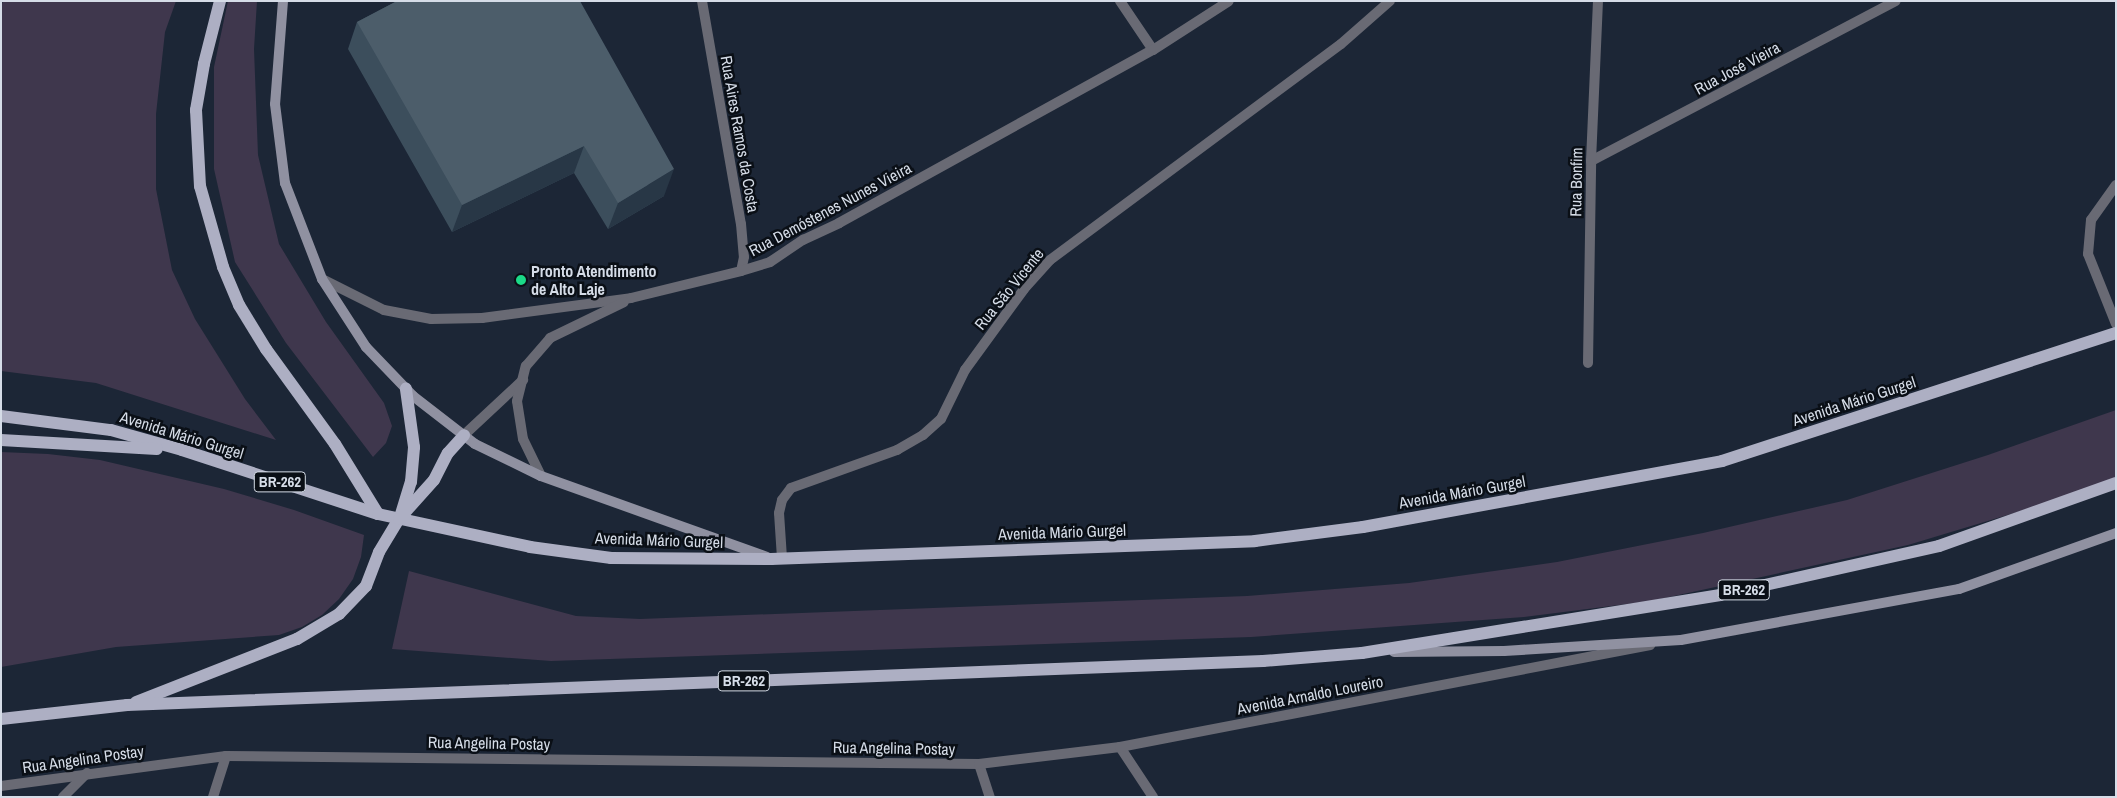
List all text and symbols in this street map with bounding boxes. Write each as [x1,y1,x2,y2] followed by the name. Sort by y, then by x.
[1691,37,1783,99] street label: Rua José Vieira
[717,54,763,214] street label: Rua Aires Ramos da Costa
[1566,147,1586,217] street label: Rua Bonfim
[745,158,915,260] street label: Rua Demóstenes Nunes Vieira
[970,244,1048,334] street label: Rua São Vicente
[531,261,657,299] place label: Pronto Atendimento de Alto Laje
[515,274,527,286] marker: Pronto Atendimento de Alto Laje
[1790,372,1918,430] street label: Avenida Mário Gurgel
[118,407,246,463] street label: Avenida Mário Gurgel
[254,470,306,494] road number: BR-262
[1397,471,1527,513] street label: Avenida Mário Gurgel
[998,520,1126,544] street label: Avenida Mário Gurgel
[595,528,723,552] street label: Avenida Mário Gurgel
[1718,578,1770,602] road number: BR-262
[718,668,770,694] road number: BR-262
[1235,671,1385,719] street label: Avenida Arnaldo Loureiro
[427,732,551,754] street label: Rua Angelina Postay
[832,737,956,759] street label: Rua Angelina Postay
[21,741,145,777] street label: Rua Angelina Postay

